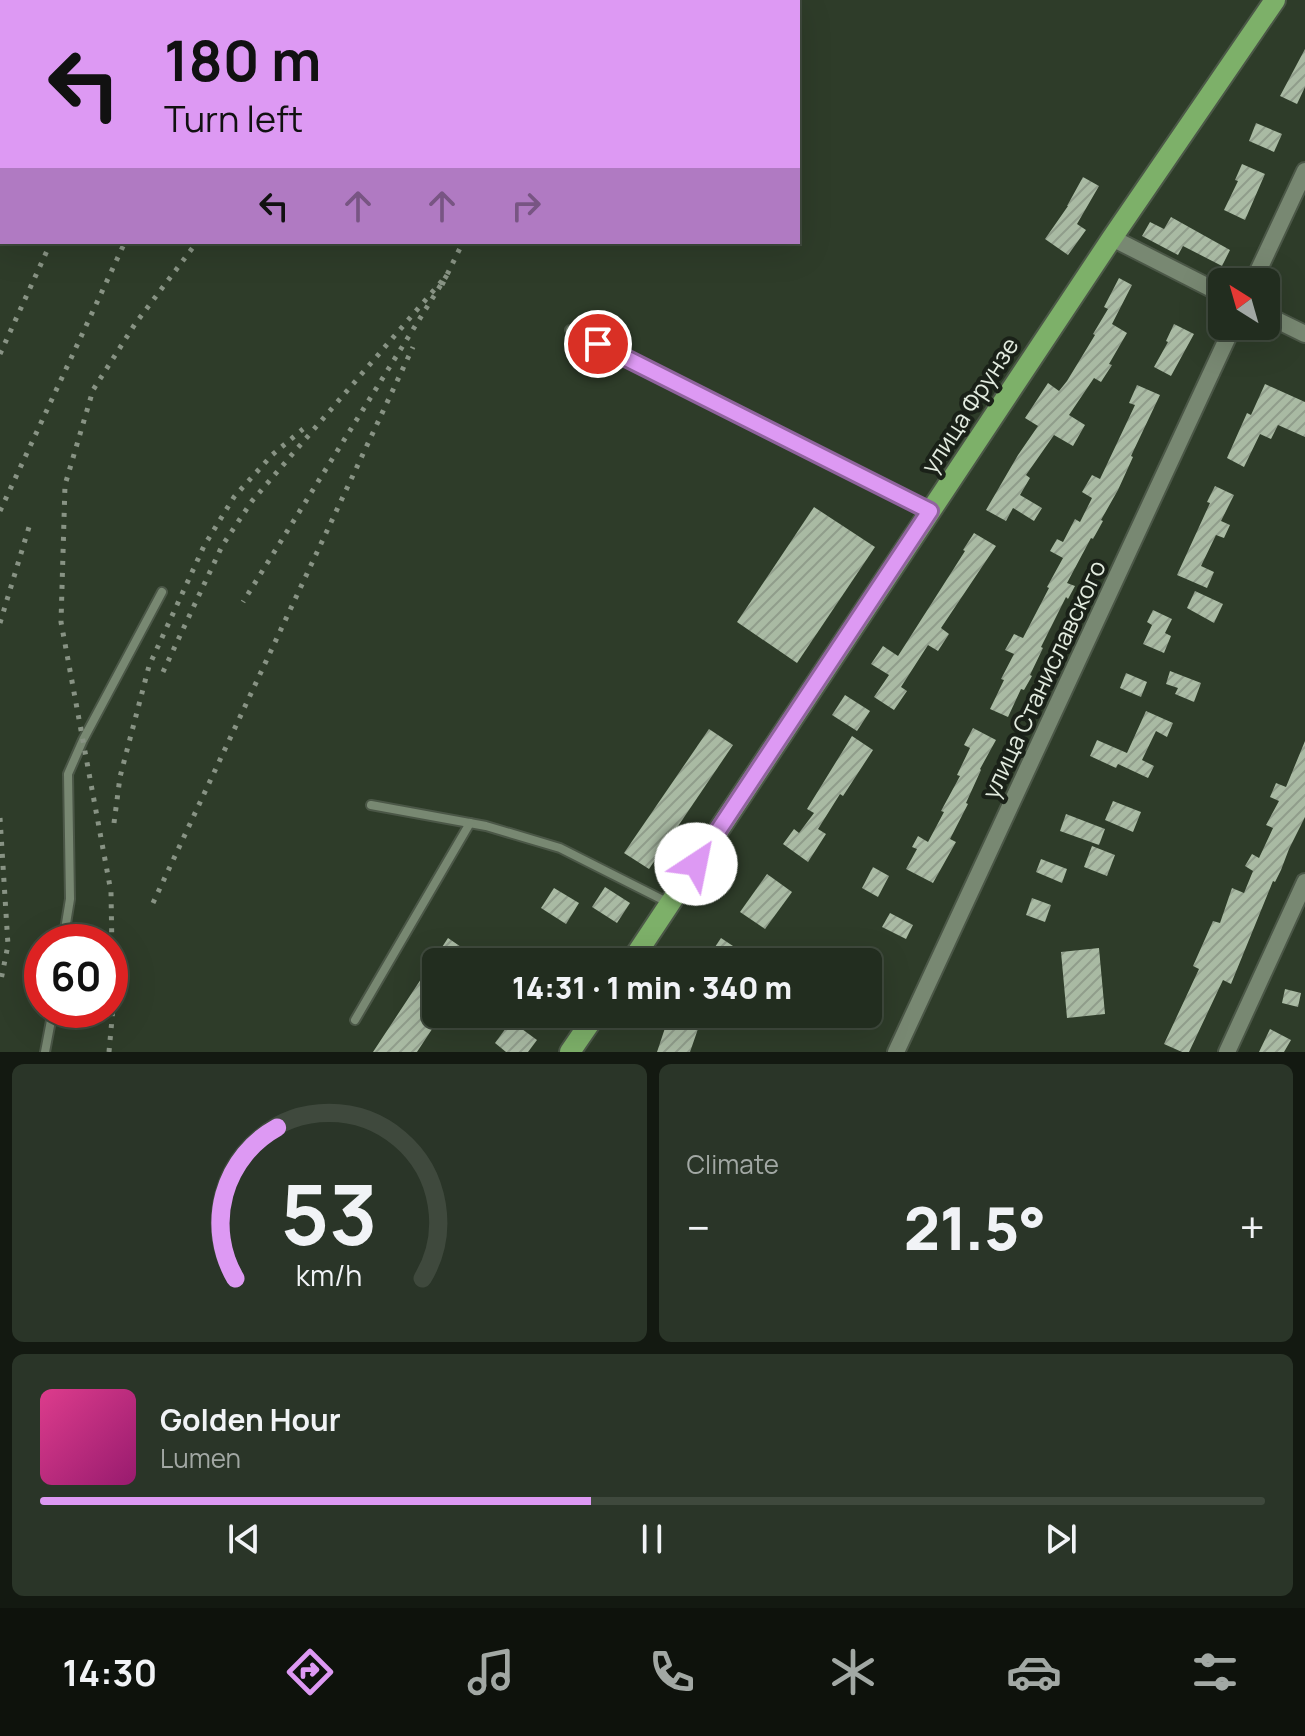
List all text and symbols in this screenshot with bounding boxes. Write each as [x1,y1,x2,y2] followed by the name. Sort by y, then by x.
[164,21,321,98] text: 180 m
[32,32,136,136] icon: left
[164,94,303,143] text: Turn left
[252,184,296,228] icon: left
[336,184,380,228] icon: ahead
[420,184,464,228] icon: ahead
[504,184,548,228] icon: right
[1208,268,1280,340] north arrow
[1208,268,1280,340] map controls
[564,310,632,378] pin
[576,322,620,366] icon: arrive
[913,330,1025,480] street label: улица Фрунзе
[973,554,1113,804] street label: улица Станиславского
[654,822,738,906] position arrow
[24,924,128,1028] speed limit sign: 60
[512,967,792,1008] text: 14:31 · 1 min · 340 m
[687,1146,779,1182] text: Climate
[281,1156,378,1270] text: 53
[904,1186,1046,1268] text: 21.5°
[687,1197,710,1257] text: −
[1240,1197,1265,1257] text: +
[296,1256,362,1295] text: km/h
[160,1399,341,1440] text: Golden Hour
[160,1440,241,1476] text: Lumen
[222,1517,266,1561] icon: previous
[630,1517,674,1561] icon: pause
[1039,1517,1083,1561] icon: next
[282,1644,338,1700] icon: directions
[463,1644,519,1700] icon: music
[644,1644,700,1700] icon: phone
[825,1644,881,1700] icon: climate
[1006,1644,1062,1700] icon: car
[1187,1644,1243,1700] icon: filters
[62,1648,157,1697] text: 14:30

